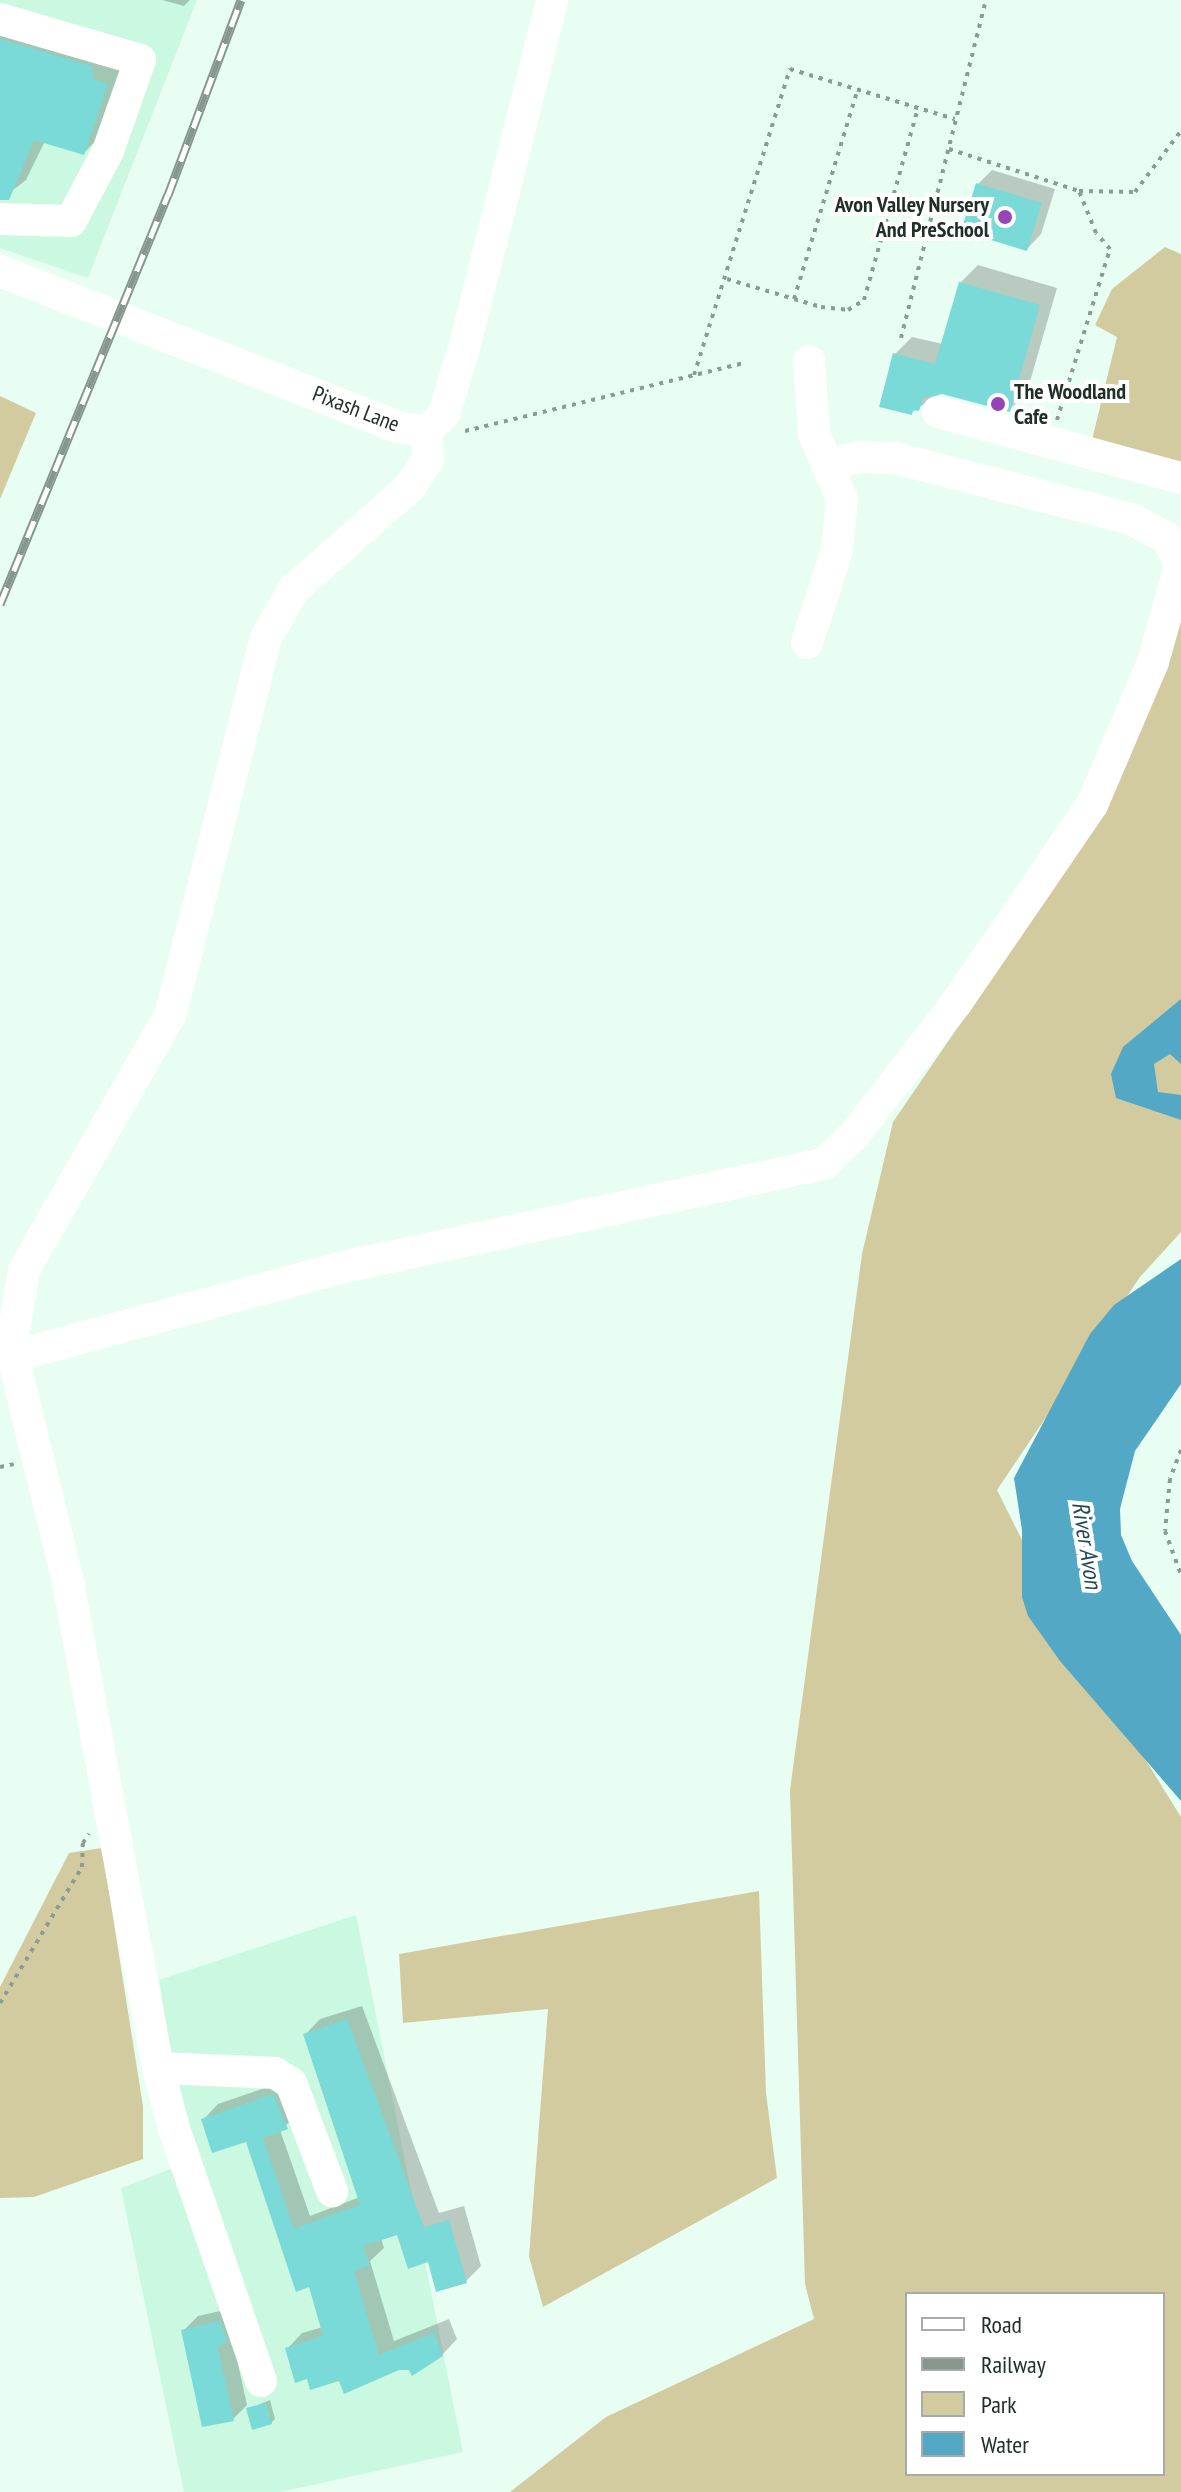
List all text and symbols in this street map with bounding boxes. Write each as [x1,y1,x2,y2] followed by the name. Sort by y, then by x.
[833,191,989,242] place label: Avon Valley Nursery And PreSchool
[996,208,1014,226] marker: Avon Valley Nursery And PreSchool
[1014,378,1126,430] place label: The Woodland Cafe
[309,380,403,438] street label: Pixash Lane
[989,395,1007,413] marker: The Woodland Cafe
[1066,1499,1108,1591] water label: River Avon
[905,2292,1165,2476] legend
[981,2309,1022,2340] text: Road
[981,2349,1046,2380] text: Railway
[981,2389,1017,2420] text: Park
[981,2429,1029,2460] text: Water

